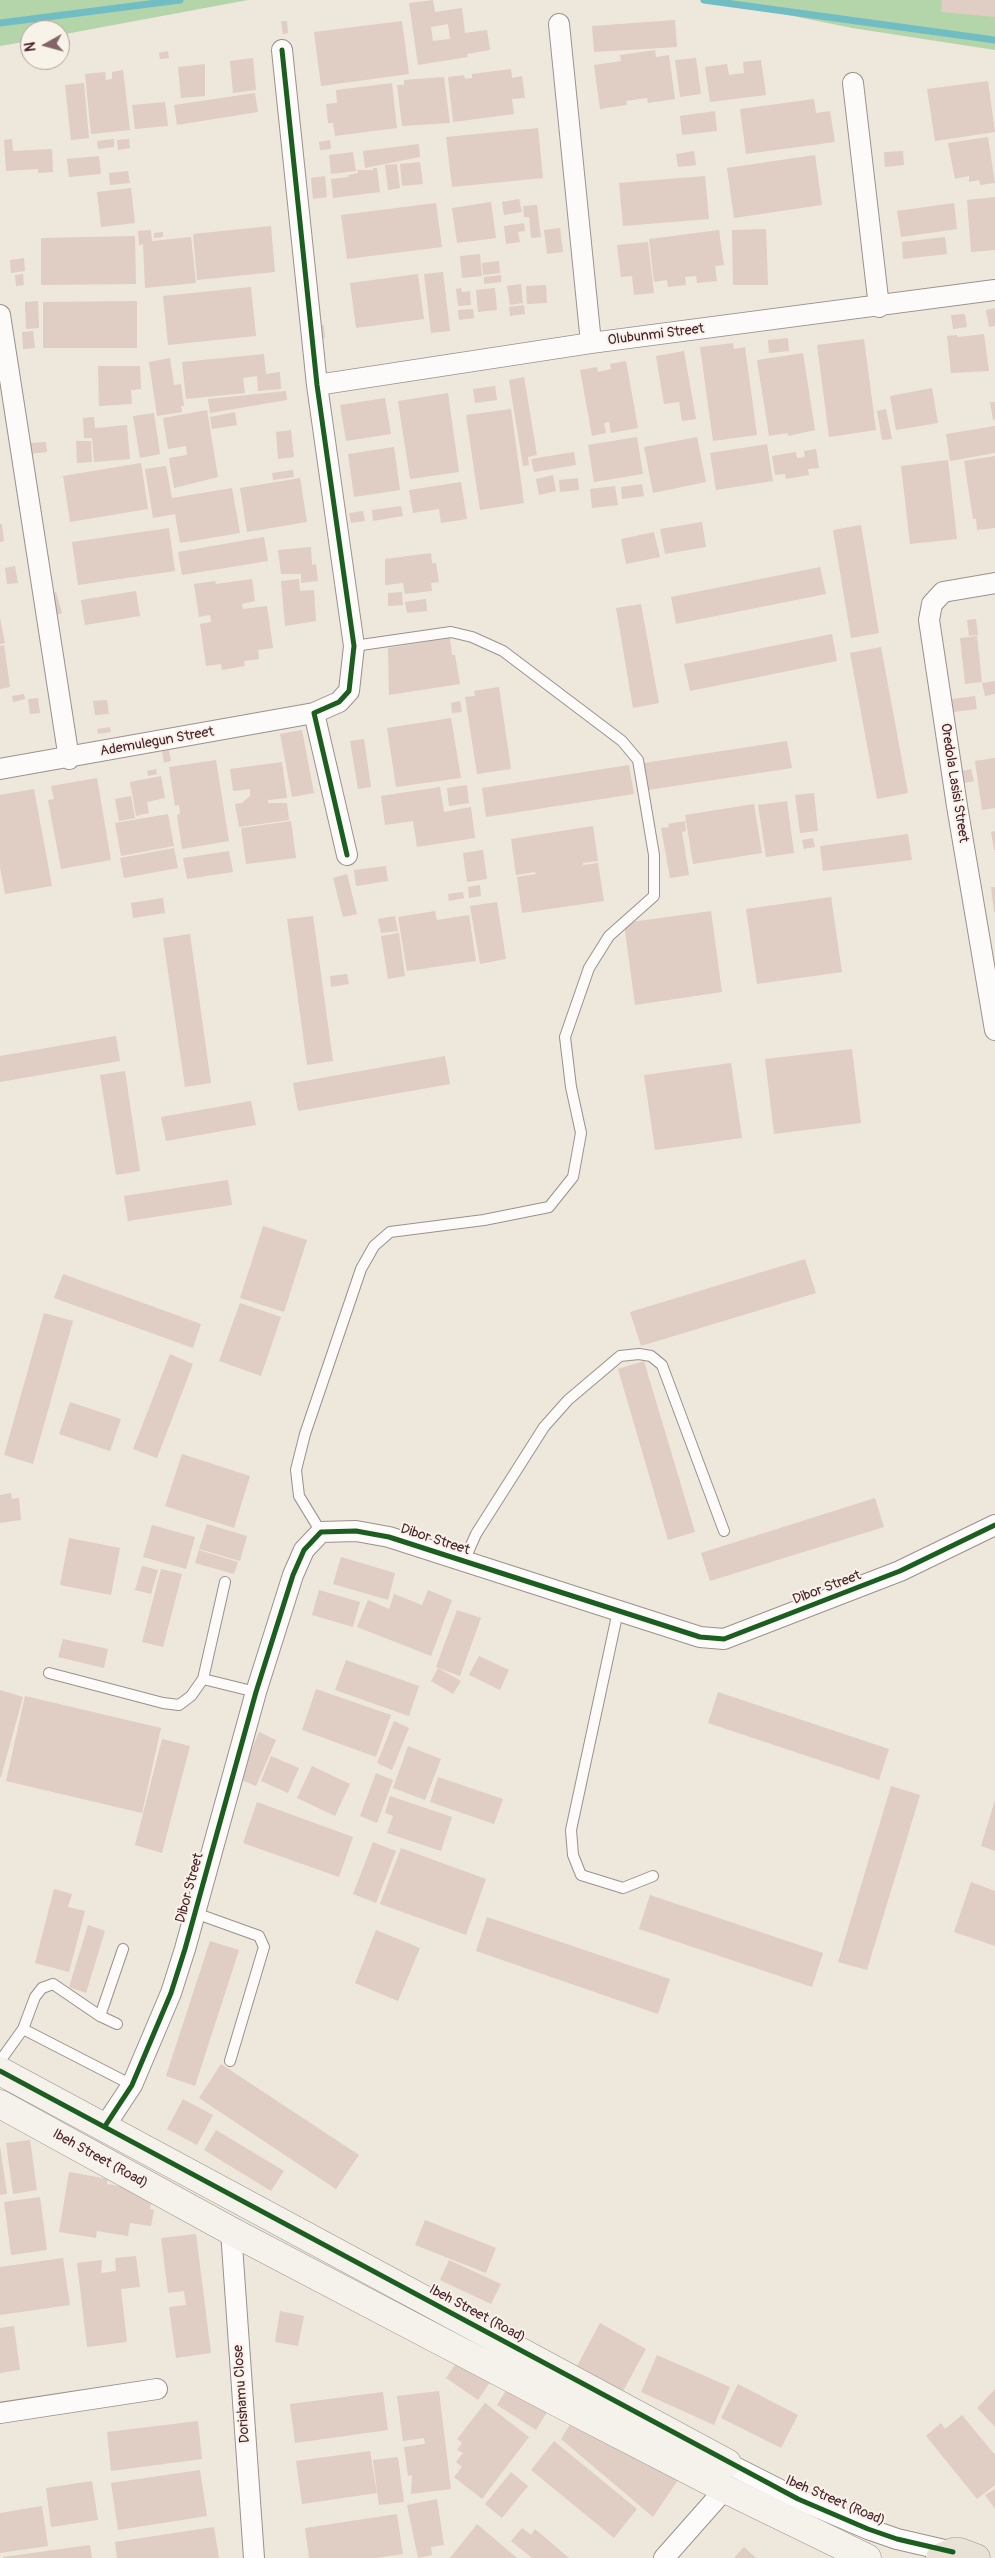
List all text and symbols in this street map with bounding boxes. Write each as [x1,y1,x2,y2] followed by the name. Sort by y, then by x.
[20,20,70,70] north arrow
[22,41,40,53] text: N
[607,321,705,349] street label: Olubunmi Street
[936,722,972,844] street label: Oredola Lasisi Street
[99,724,215,760] street label: Ademulegun Street
[398,1521,472,1559] street label: Dibor Street
[791,1567,863,1609] street label: Dibor Street
[173,1851,207,1925] street label: Dibor Street
[49,2126,151,2192] street label: Ibeh Street (Road)
[426,2282,528,2346] street label: Ibeh Street (Road)
[230,2344,254,2444] street label: Dorishamu Close
[783,2472,887,2530] street label: Ibeh Street (Road)

